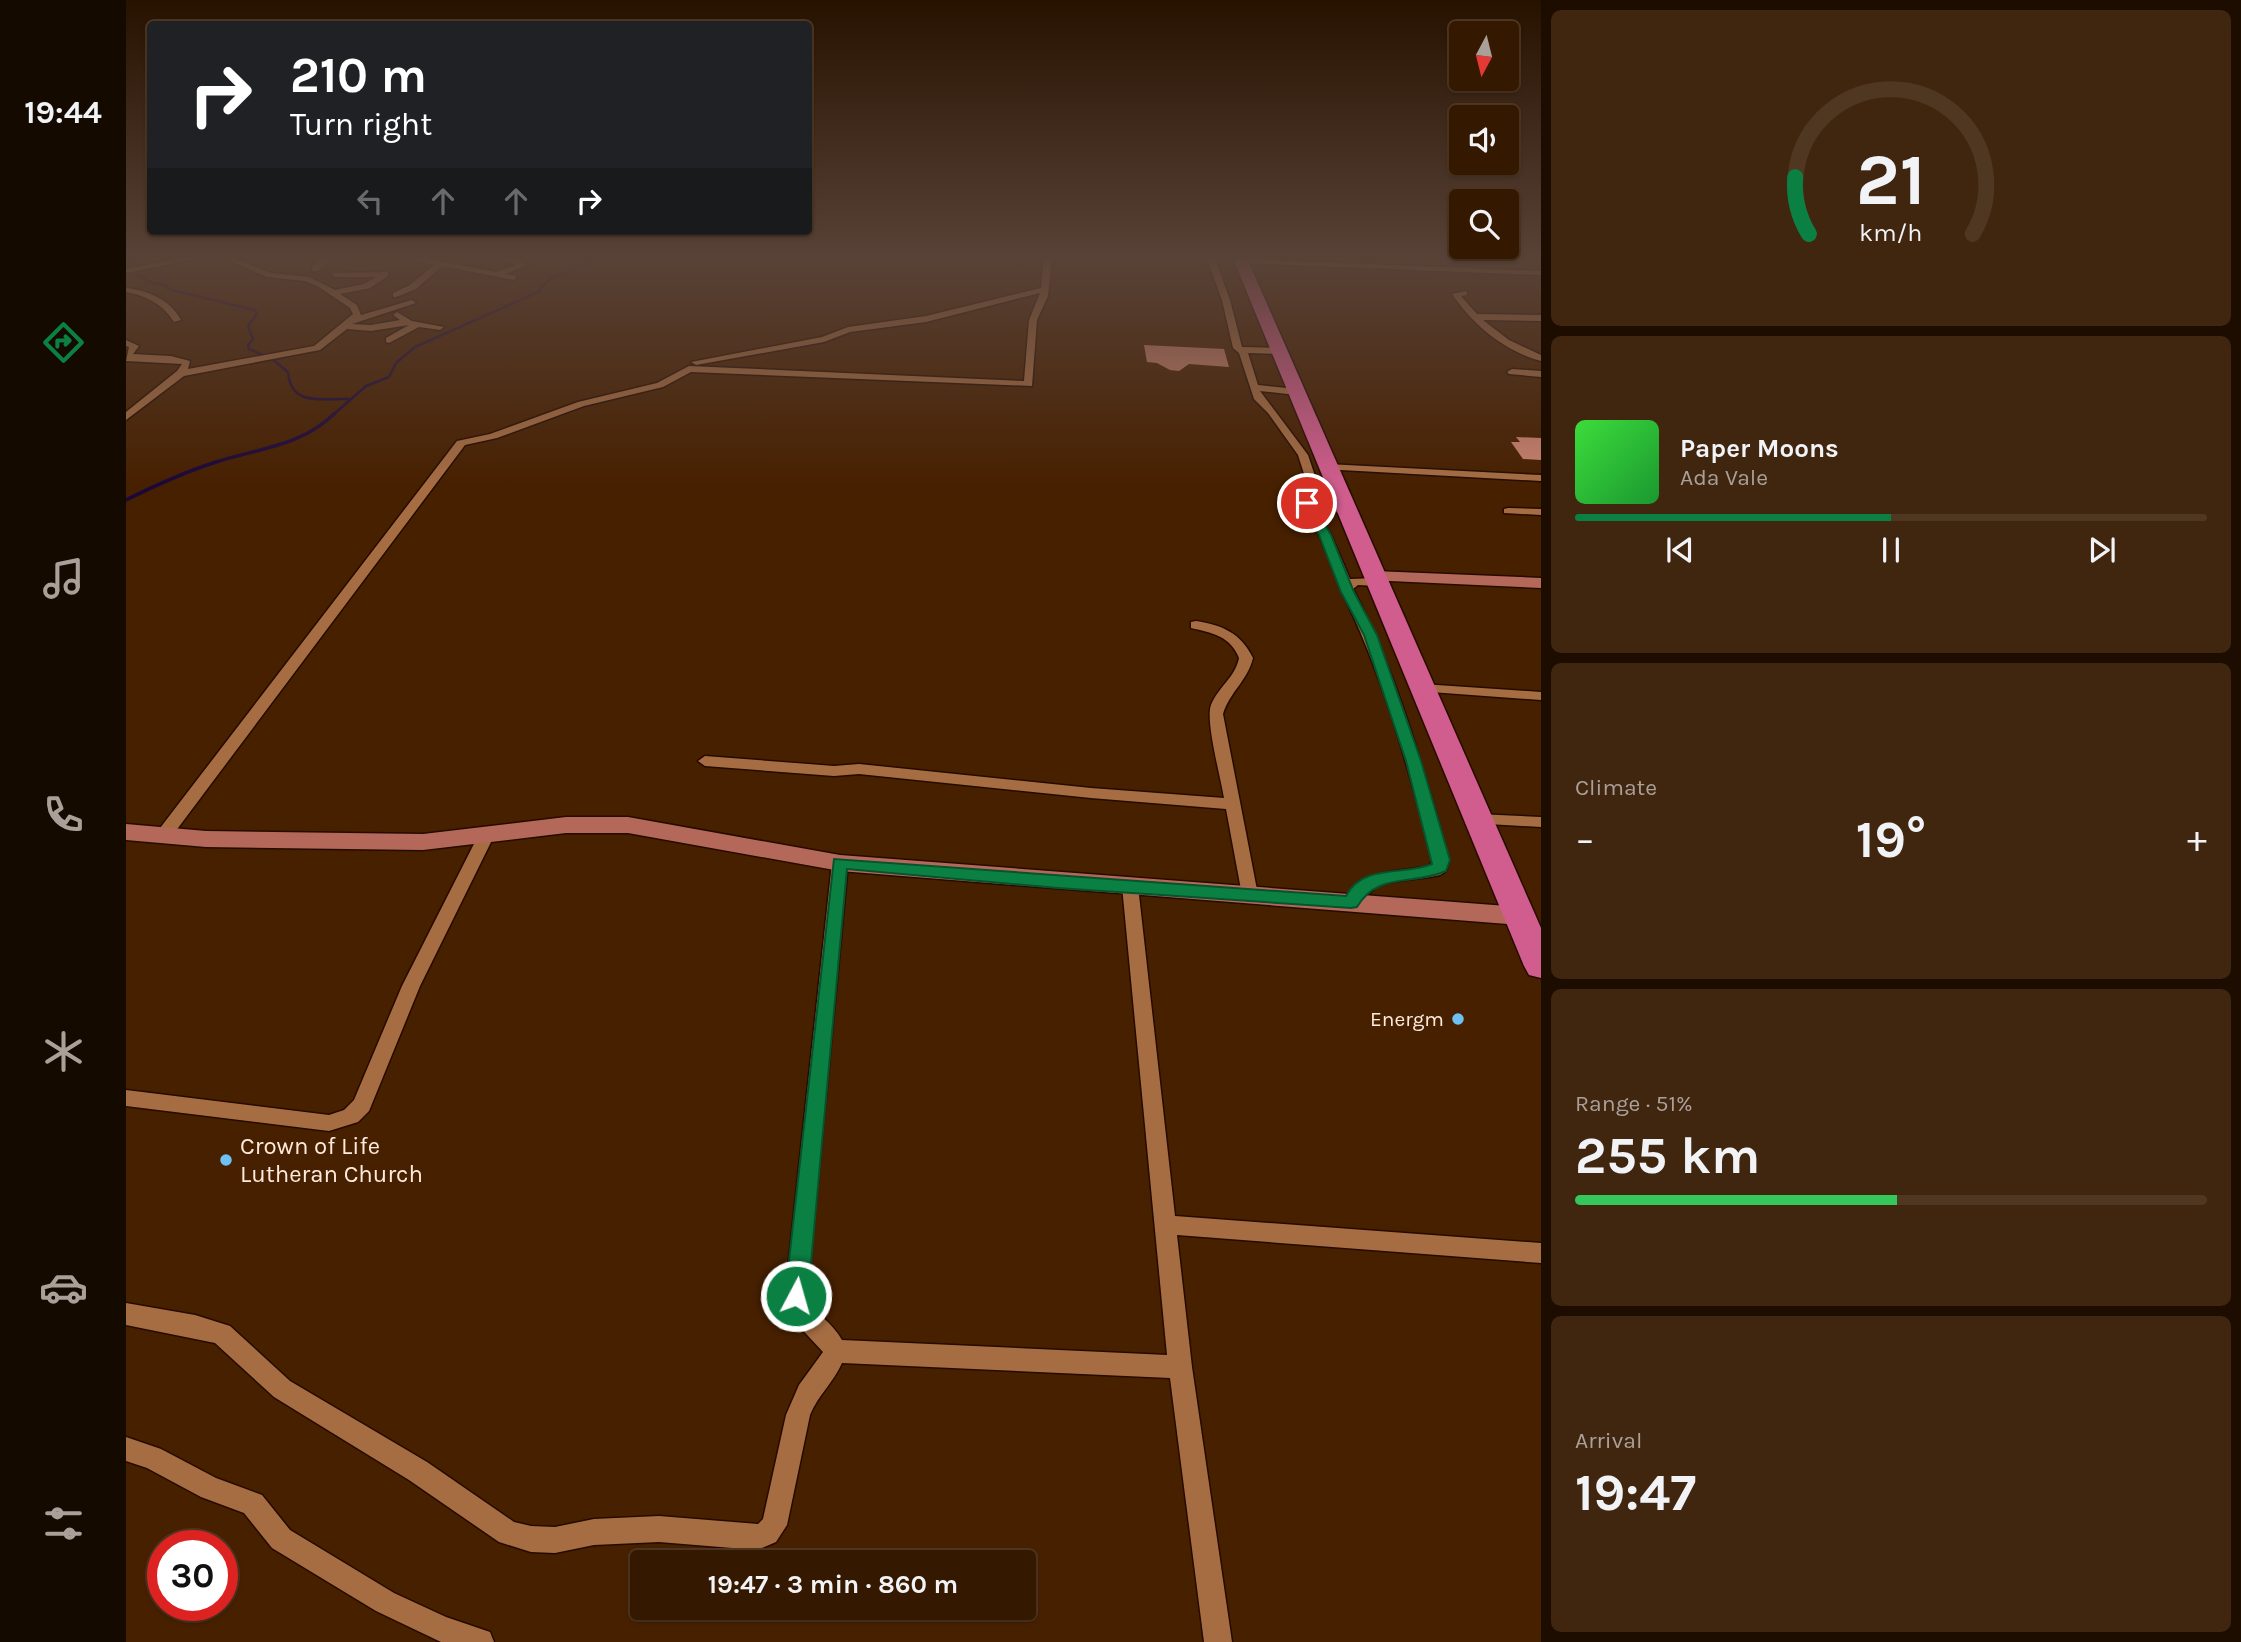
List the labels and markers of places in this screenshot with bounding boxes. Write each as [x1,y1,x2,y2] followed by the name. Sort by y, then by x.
[1277,473,1337,533] pin
[1370,1007,1444,1031] place label: Energm
[1450,1011,1466,1027] marker: Energm
[240,1132,423,1188] place label: Crown of Life Lutheran Church
[218,1152,234,1168] marker: Crown of Life Lutheran Church

